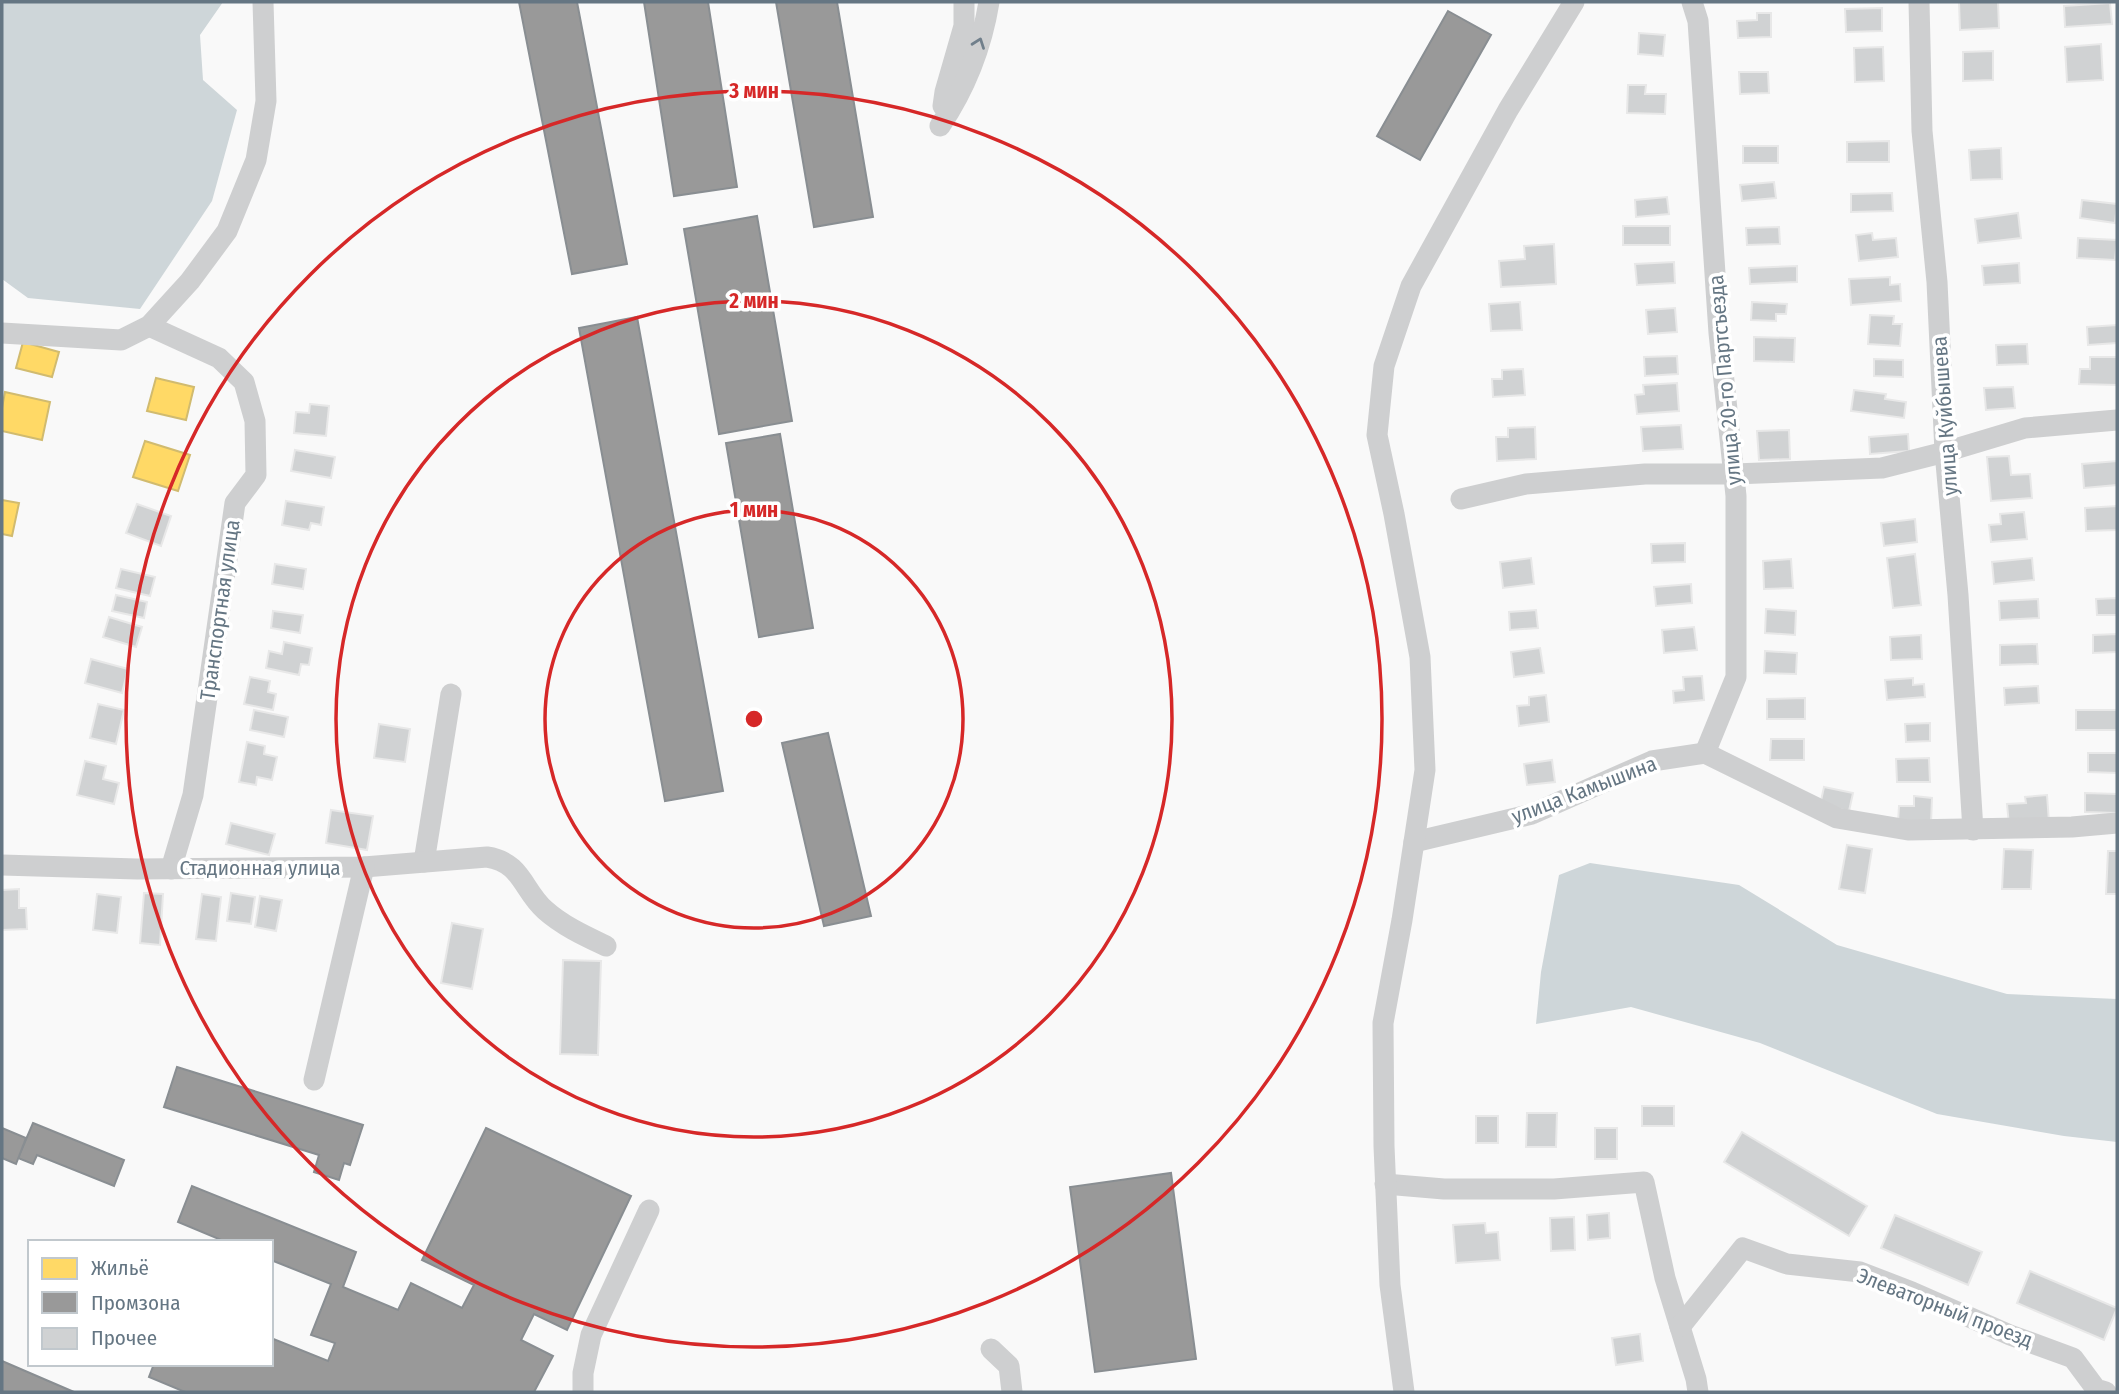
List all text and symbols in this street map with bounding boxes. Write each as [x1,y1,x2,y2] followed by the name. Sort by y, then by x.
[971,37,985,49] one-way arrow
[728,78,779,104] text: 3 мин
[1703,274,1747,486] street label: улица 20-го Партсъезда
[728,288,779,314] text: 2 мин
[1926,335,1964,497] street label: улица Куйбышева
[730,497,778,523] text: 1 мин
[194,518,246,702] street label: Транспортная улица
[742,707,766,731] centre of rings
[1508,750,1660,830] street label: улица Камышина
[179,855,341,881] street label: Стадионная улица
[28,1240,273,1366] legend
[91,1255,149,1281] text: Жильё
[1854,1263,2036,1353] street label: Элеваторный проезд
[91,1290,180,1316] text: Промзона
[91,1325,157,1351] text: Прочее

